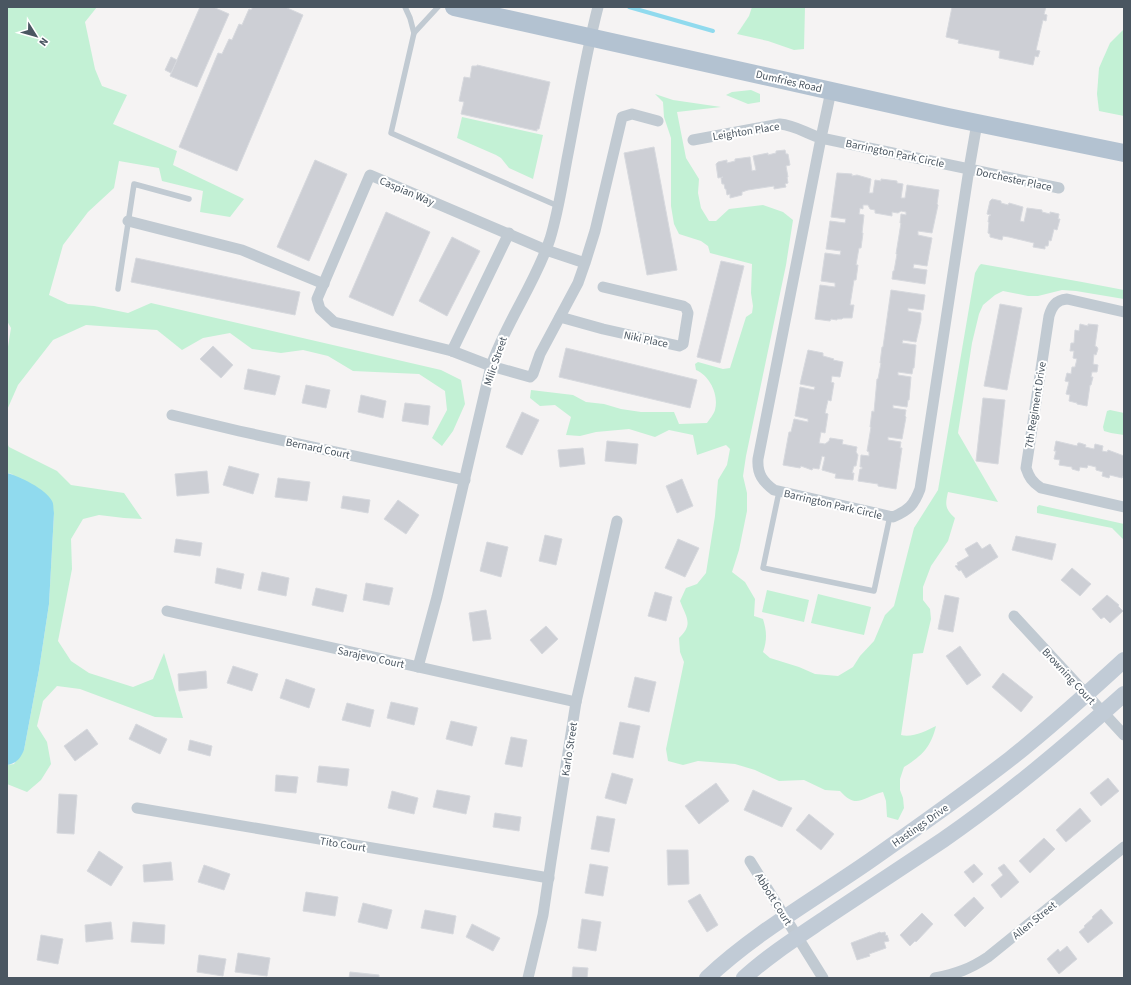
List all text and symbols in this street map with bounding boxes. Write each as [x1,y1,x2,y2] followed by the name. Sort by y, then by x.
[16,16,56,56] north arrow
[35,34,52,49] text: N
[754,67,823,96] street label: Dumfries Road
[712,119,781,144] street label: Leighton Place
[844,136,946,171] street label: Barrington Park Circle
[975,164,1054,195] street label: Dorchester Place
[377,173,437,210] street label: Caspian Way
[622,327,670,352] street label: Niki Place
[480,334,511,388] street label: Milic Street
[1021,360,1050,449] street label: 7th Regiment Drive
[285,434,352,463] street label: Bernard Court
[782,486,884,523] street label: Barrington Park Circle
[336,643,406,672] street label: Sarajevo Court
[1039,645,1099,708] street label: Browning Court
[558,721,581,777] street label: Karlo Street
[889,800,952,850] street label: Hastings Drive
[319,833,367,856] street label: Tito Court
[752,870,796,929] street label: Abbott Court
[1009,898,1060,943] street label: Allen Street

